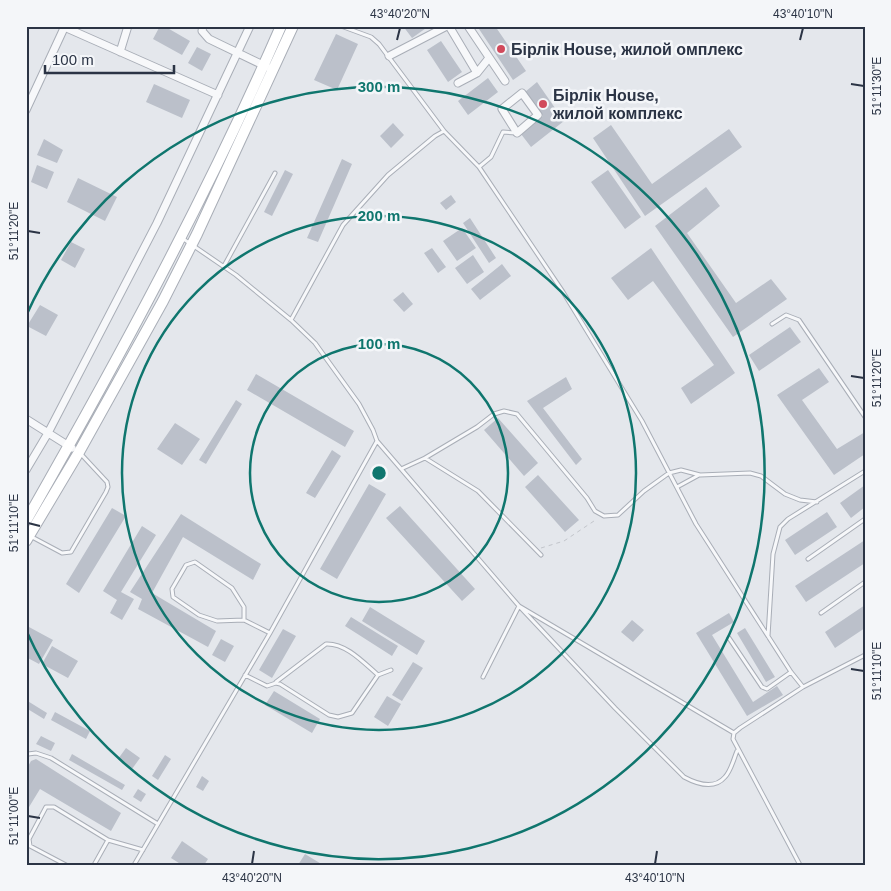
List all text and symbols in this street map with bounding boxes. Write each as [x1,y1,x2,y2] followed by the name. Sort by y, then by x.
[370,7,430,21] text: 43°40'20"N
[773,7,833,21] text: 43°40'10"N
[511,41,743,58] place label: Бірлік House, жилой омплекс
[45,42,174,74] scale bar
[495,43,507,55] marker: Бірлік House, жилой омплекс
[52,51,94,68] text: 100 m
[870,57,884,115] text: 51°11'30"E
[358,78,400,95] text: 300 m
[552,87,683,122] place label: Бірлік House, жилой комплекс
[537,98,549,110] marker: Бірлік House, жилой комплекс
[7,202,21,260] text: 51°11'20"E
[358,207,400,224] text: 200 m
[358,335,400,352] text: 100 m
[870,349,884,407] text: 51°11'20"E
[370,464,388,482] centre of rings
[7,494,21,552] text: 51°11'10"E
[870,642,884,700] text: 51°11'10"E
[7,787,21,845] text: 51°11'00"E
[222,871,282,885] text: 43°40'20"N
[625,871,685,885] text: 43°40'10"N

